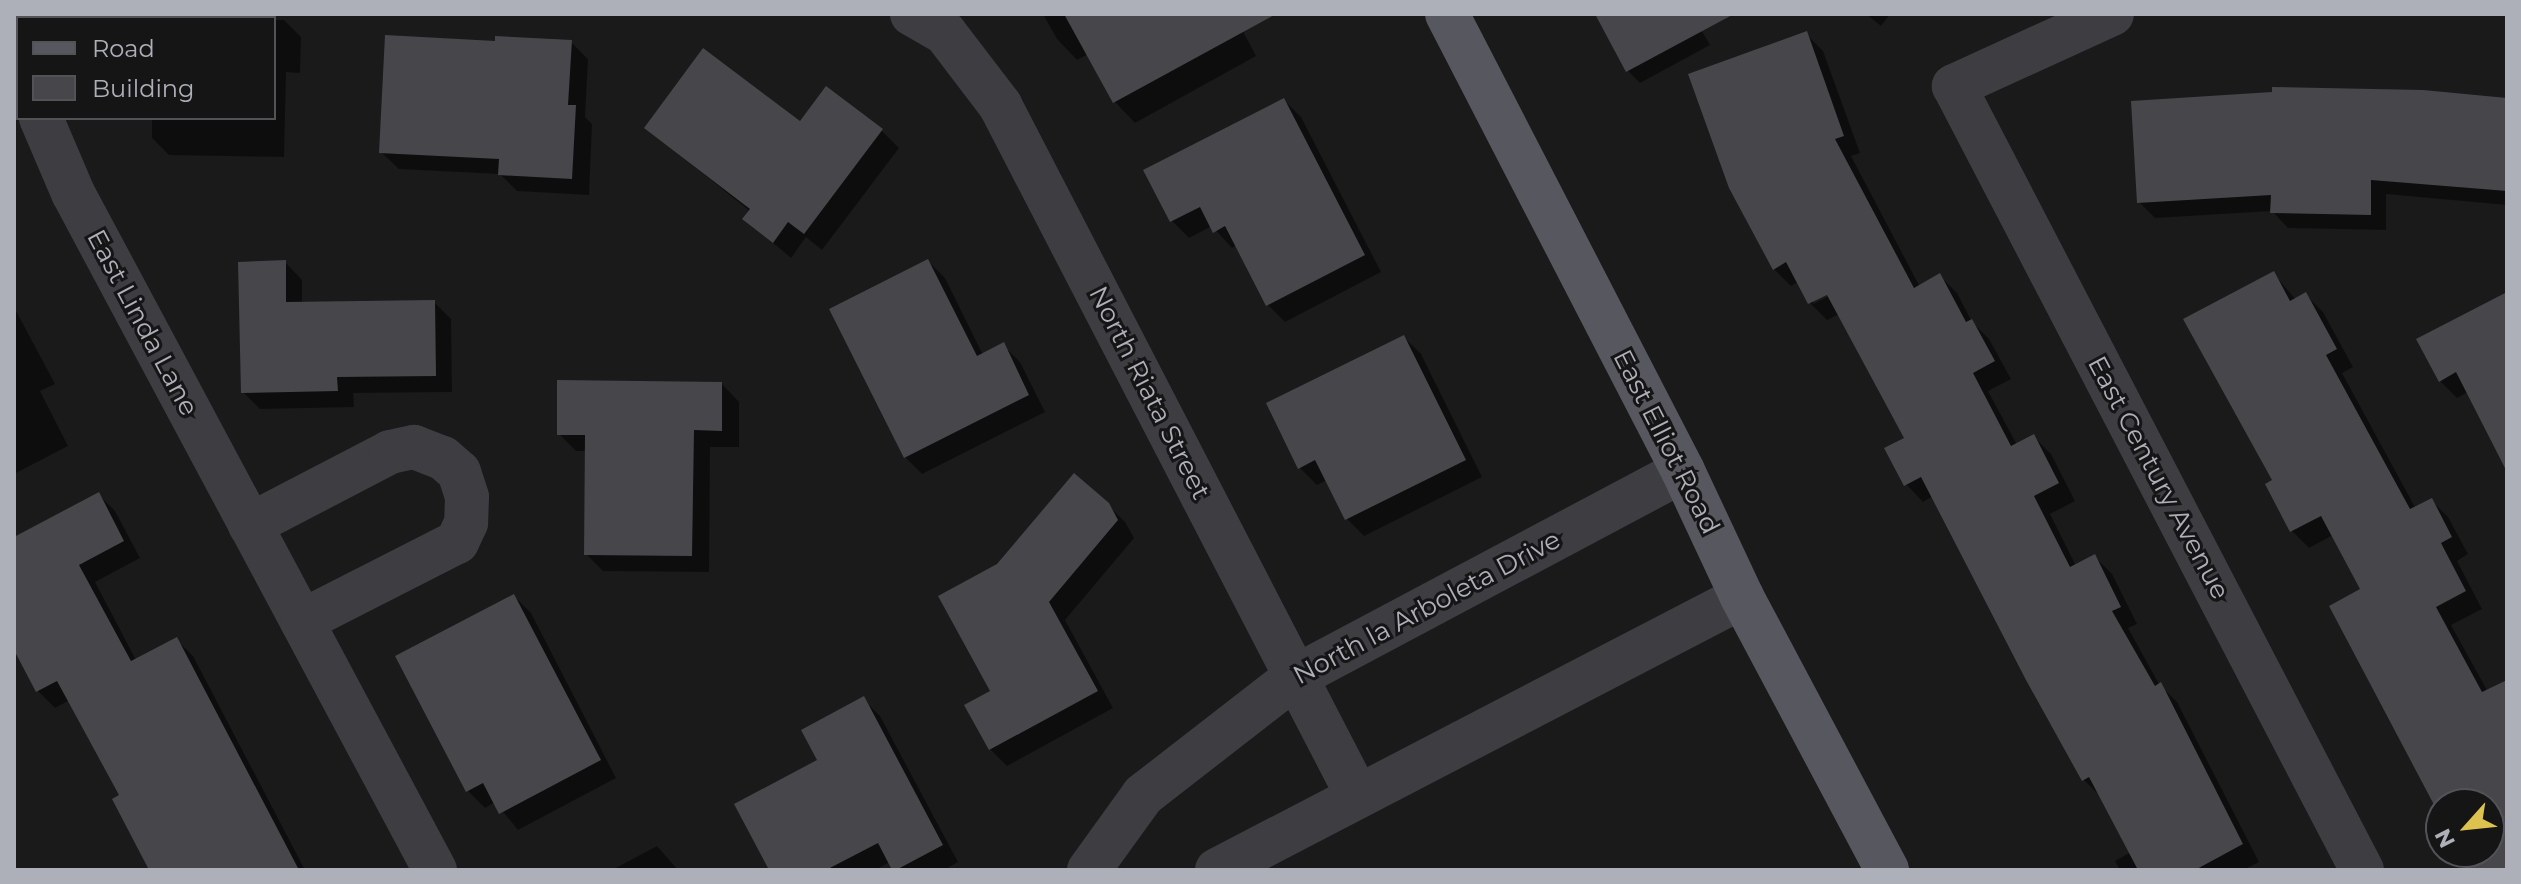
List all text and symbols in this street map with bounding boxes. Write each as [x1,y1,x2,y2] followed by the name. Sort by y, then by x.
[16,16,276,120] legend
[92,34,155,63] text: Road
[92,74,195,103] text: Building
[80,225,204,421] street label: East Linda Lane
[1082,281,1216,505] street label: North Riata Street
[1606,345,1726,539] street label: East Elliot Road
[2081,351,2235,605] street label: East Century Avenue
[1288,524,1566,692] street label: North la Arboleta Drive
[2425,788,2505,868] north arrow
[2429,824,2461,852] text: N

